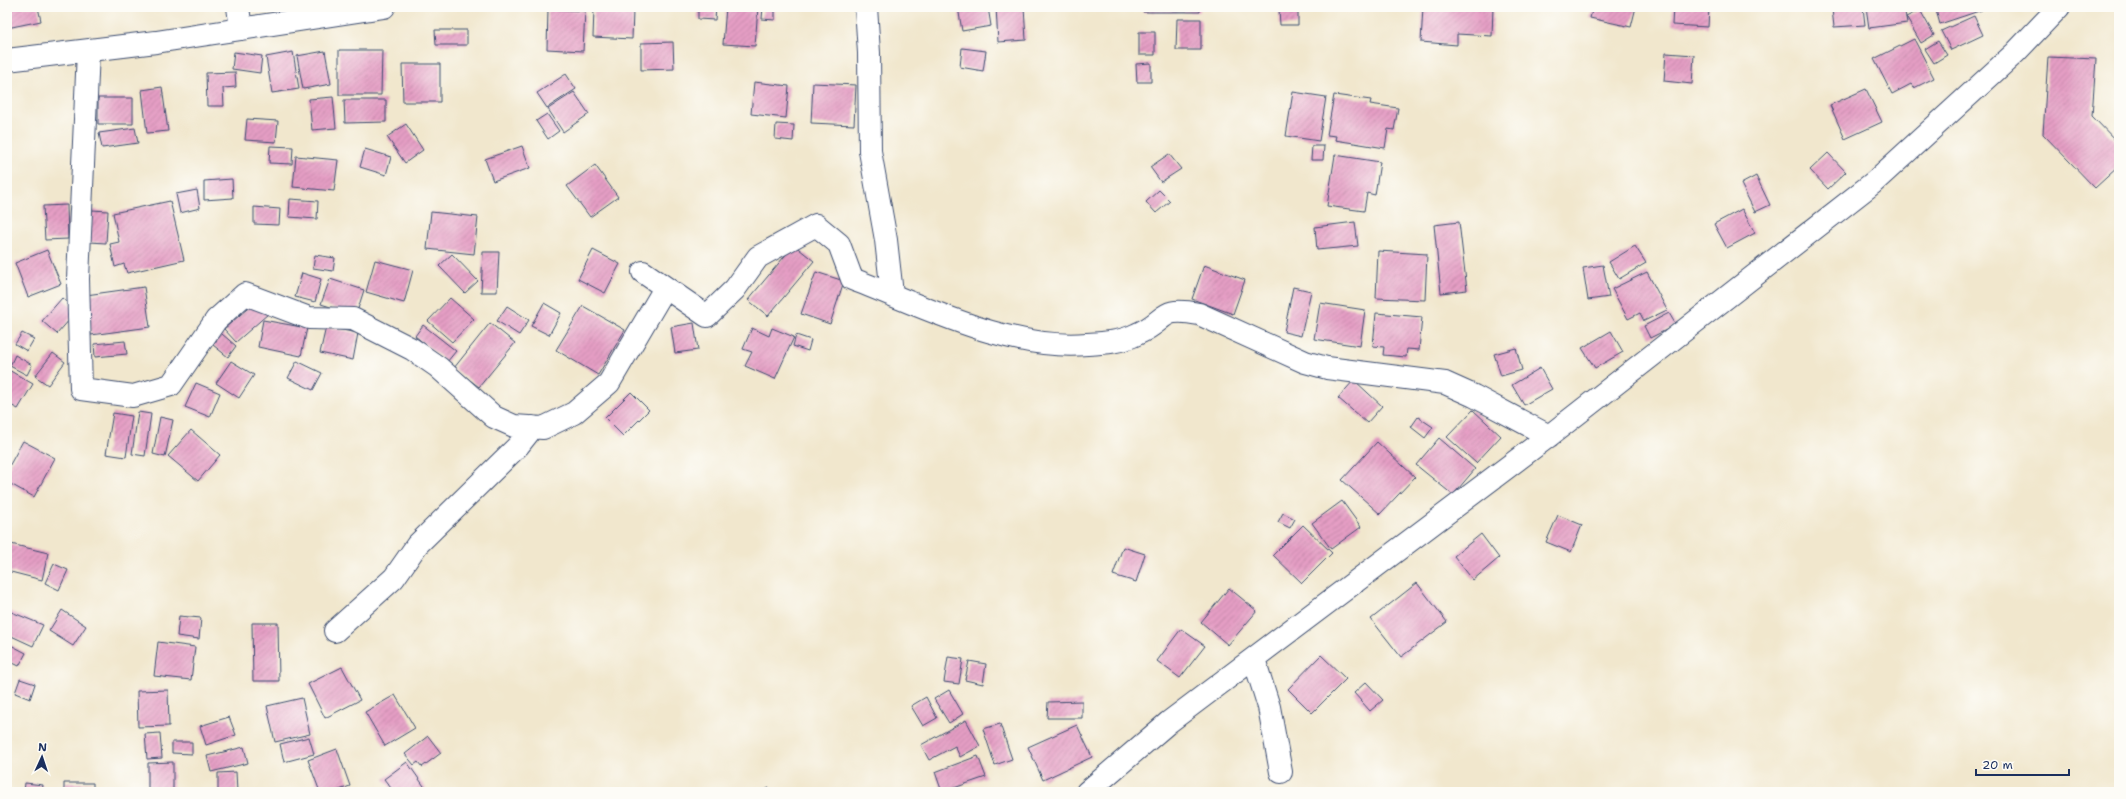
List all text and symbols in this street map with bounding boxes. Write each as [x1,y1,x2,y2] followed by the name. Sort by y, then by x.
[22,737,62,777] north arrow
[38,740,48,755] text: N
[1976,751,2069,777] scale bar
[1982,757,2013,773] text: 20 m

